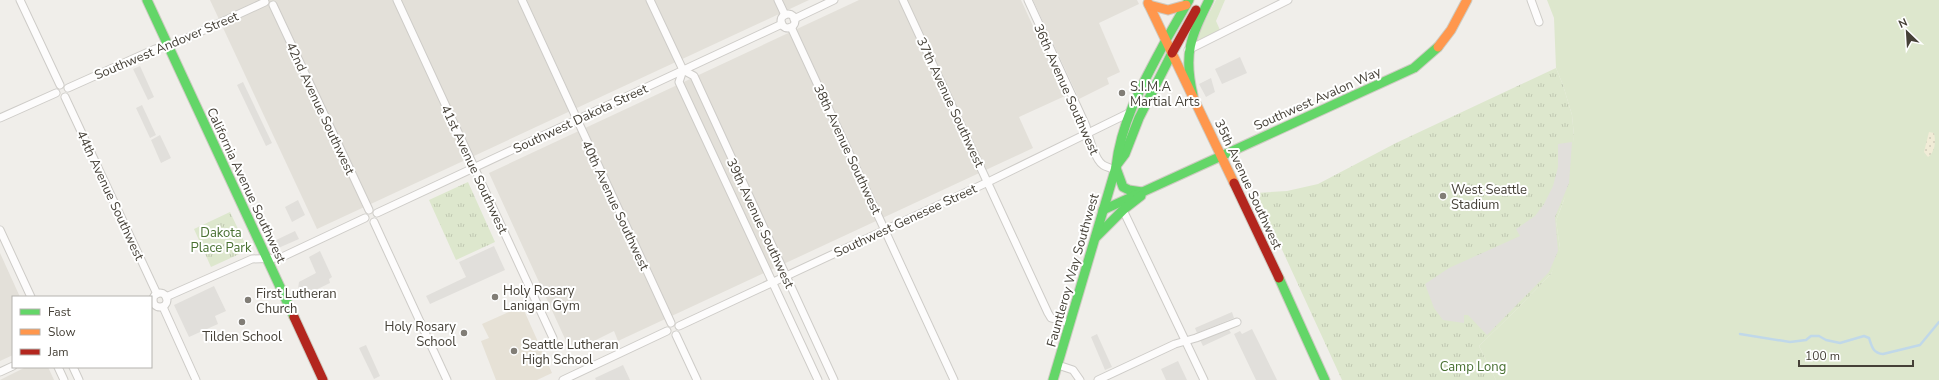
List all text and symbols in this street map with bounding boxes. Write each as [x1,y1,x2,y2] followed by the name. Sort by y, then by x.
[92,7,242,84] street label: Southwest Andover Street
[1887,12,1927,52] north arrow
[1896,15,1910,32] text: N
[1029,21,1103,158] street label: 36th Avenue Southwest
[912,35,988,171] street label: 37th Avenue Southwest
[281,39,359,178] street label: 42nd Avenue Southwest
[1251,63,1384,135] street label: Southwest Avalon Way
[1130,78,1200,111] place label: S.I.M.A Martial Arts
[510,80,651,158] street label: Southwest Dakota Street
[809,82,885,218] street label: 38th Avenue Southwest
[1117,88,1127,98] marker: S.I.M.A Martial Arts
[436,102,512,237] street label: 41st Avenue Southwest
[202,105,290,266] street label: California Avenue Southwest
[1210,117,1286,253] street label: 35th Avenue Southwest
[72,128,148,264] street label: 44th Avenue Southwest
[577,138,653,274] street label: 40th Avenue Southwest
[722,156,798,292] street label: 39th Avenue Southwest
[831,180,980,262] street label: Southwest Genesee Street
[1451,181,1527,214] place label: West Seattle Stadium
[1042,191,1104,349] street label: Fauntleroy Way Southwest
[1438,191,1448,201] marker: West Seattle Stadium
[190,224,252,257] park label: Dakota Place Park
[503,282,580,315] place label: Holy Rosary Lanigan Gym
[256,285,337,318] place label: First Lutheran Church
[490,292,500,302] marker: Holy Rosary Lanigan Gym
[243,295,253,305] marker: First Lutheran Church
[12,296,152,368] legend
[48,304,71,320] text: Fast
[237,317,247,327] marker: Tilden School
[385,318,456,351] place label: Holy Rosary School
[48,324,76,340] text: Slow
[202,328,282,346] place label: Tilden School
[459,328,469,338] marker: Holy Rosary School
[522,336,619,369] place label: Seattle Lutheran High School
[1799,342,1913,368] scale bar
[47,344,69,360] text: Jam
[509,346,519,356] marker: Seattle Lutheran High School
[1805,348,1840,364] text: 100 m
[1440,358,1506,376] park label: Camp Long

